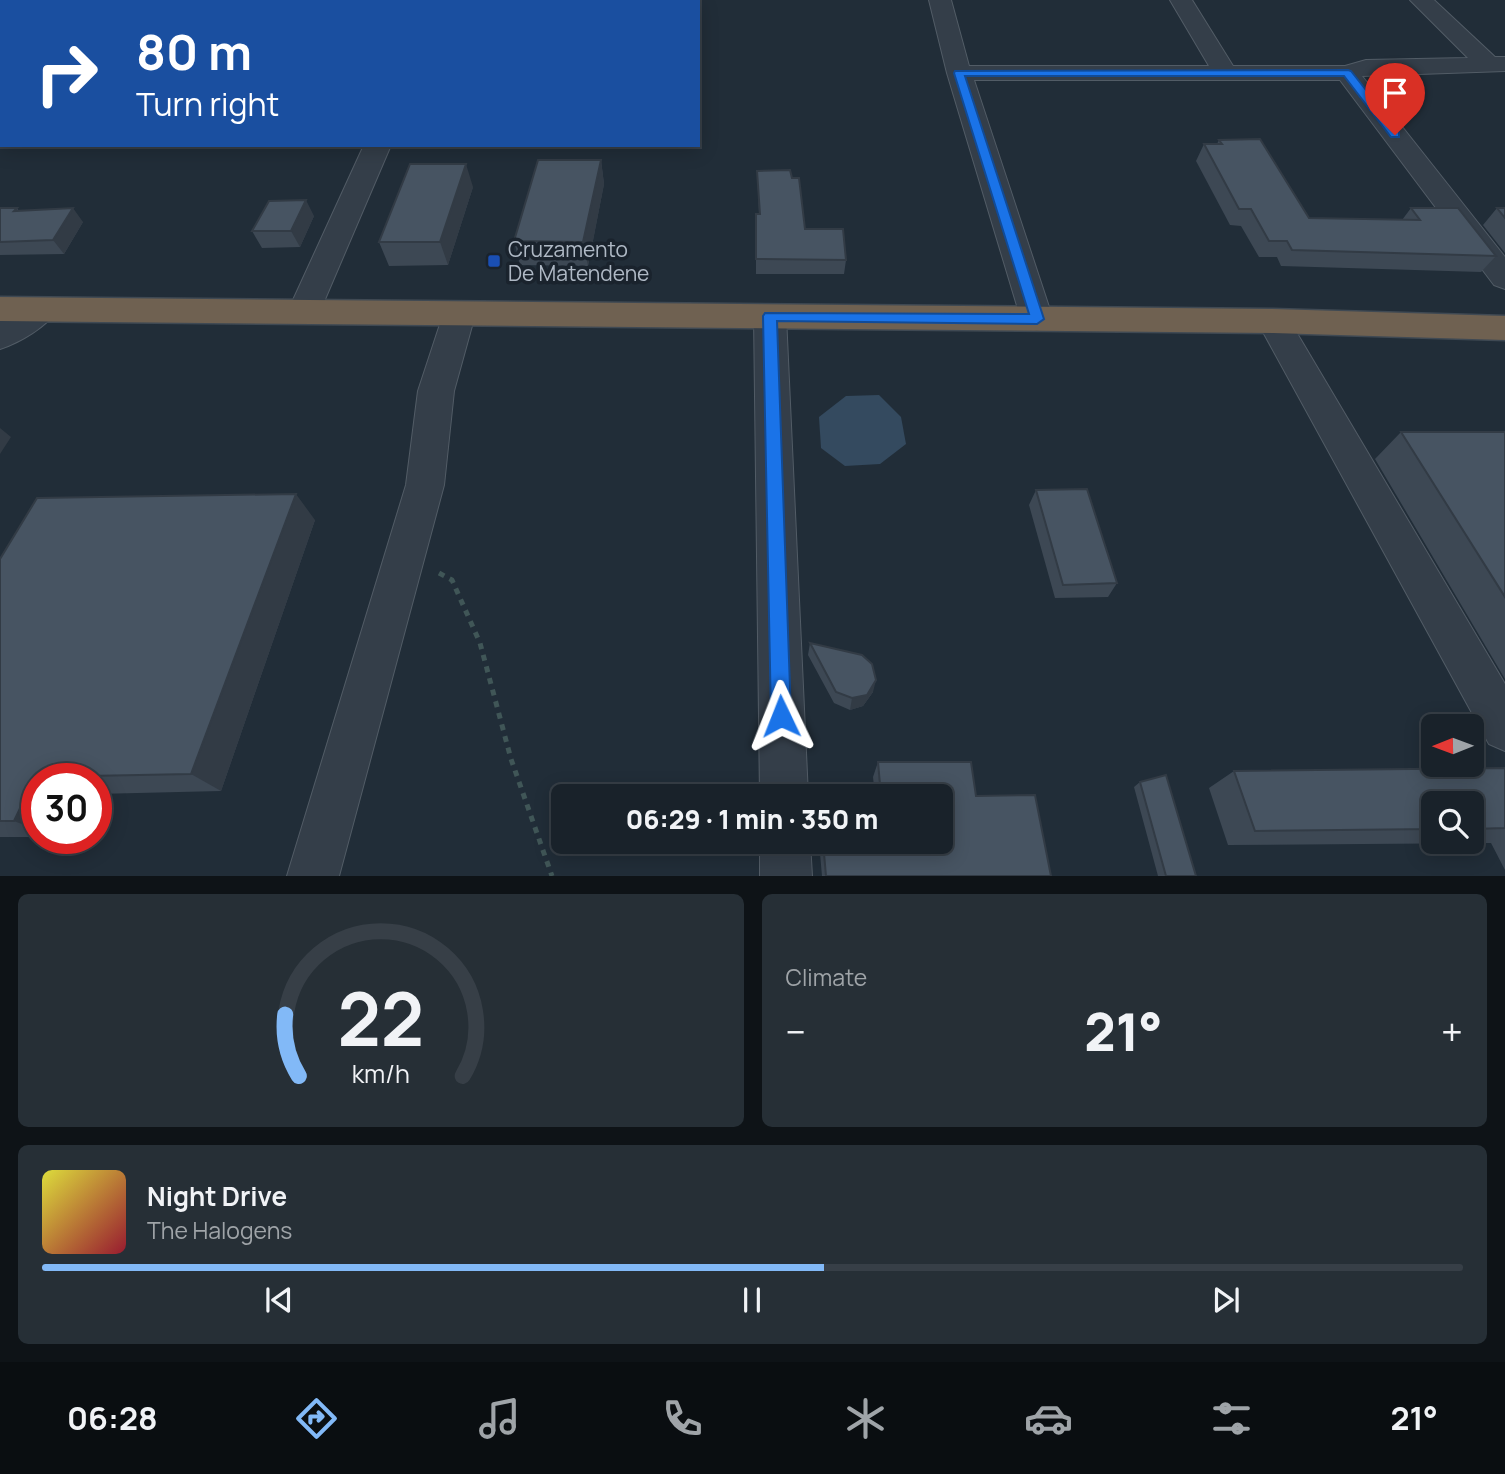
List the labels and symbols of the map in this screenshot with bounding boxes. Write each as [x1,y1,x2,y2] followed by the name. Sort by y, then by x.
[1365,63,1425,135] pin
[508,235,649,287] place label: Cruzamento De Matendene
[486,253,502,269] marker: Cruzamento De Matendene
[744,679,818,753] position arrow
[1421,714,1484,777] north arrow
[21,763,112,854] speed limit sign: 30

